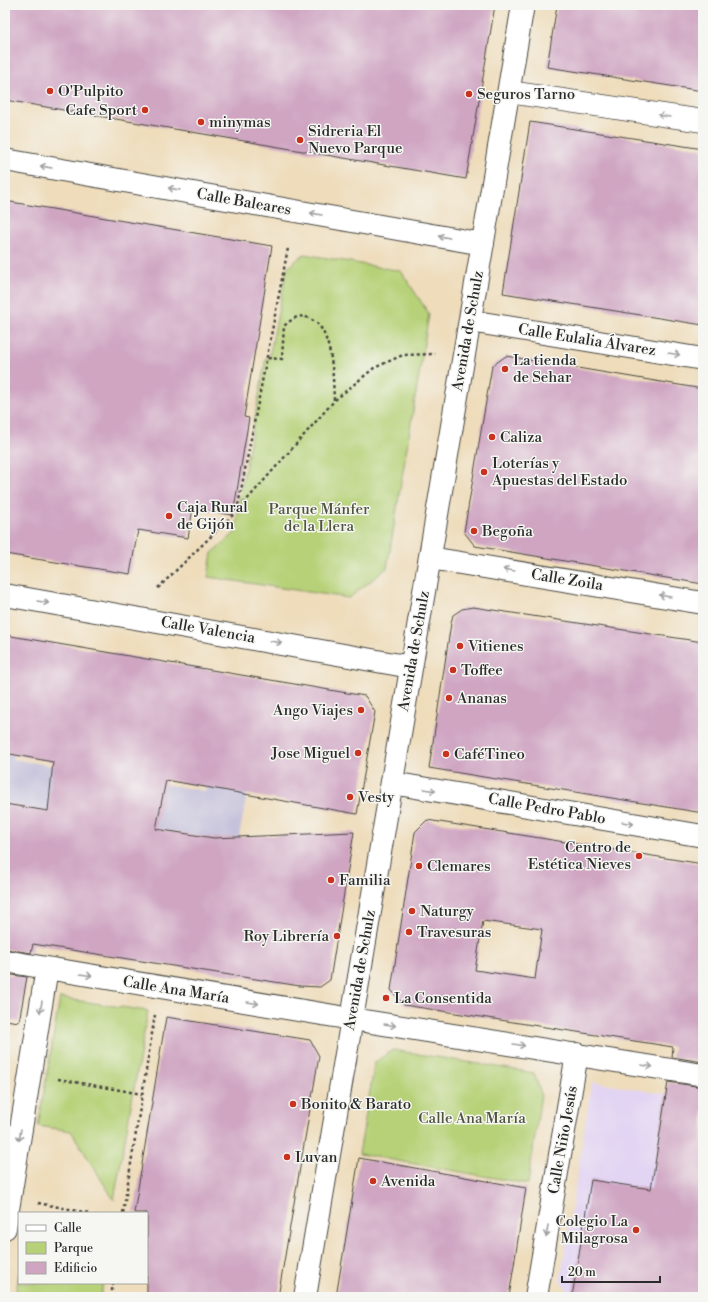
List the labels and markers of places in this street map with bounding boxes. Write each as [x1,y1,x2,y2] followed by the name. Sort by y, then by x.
[58,82,123,101] place label: O'Pulpito
[477,85,575,104] place label: Seguros Tarno
[45,86,55,96] marker: O'Pulpito
[464,89,474,99] marker: Seguros Tarno
[65,101,138,120] place label: Cafe Sport
[140,105,150,115] marker: Cafe Sport
[209,113,271,132] place label: minymas
[196,117,206,127] marker: minymas
[308,122,403,158] place label: Sidreria El Nuevo Parque
[295,135,305,145] marker: Sidreria El Nuevo Parque
[513,351,577,387] place label: La tienda de Sehar
[500,364,510,374] marker: La tienda de Sehar
[500,428,542,447] place label: Caliza
[487,432,497,442] marker: Caliza
[491,454,627,490] place label: Loterías y Apuestas del Estado
[479,467,489,477] marker: Loterías y Apuestas del Estado
[177,498,248,534] place label: Caja Rural de Gijón
[164,511,174,521] marker: Caja Rural de Gijón
[481,522,533,541] place label: Begoña
[469,526,479,536] marker: Begoña
[467,637,524,656] place label: Vitienes
[455,641,465,651] marker: Vitienes
[461,661,503,680] place label: Toffee
[448,665,458,675] marker: Toffee
[456,689,507,708] place label: Ananas
[444,693,454,703] marker: Ananas
[272,701,353,720] place label: Ango Viajes
[356,705,366,715] marker: Ango Viajes
[270,744,351,763] place label: Jose Miguel
[454,745,525,764] place label: CaféTineo
[353,748,363,758] marker: Jose Miguel
[441,749,451,759] marker: CaféTineo
[357,788,395,807] place label: Vesty
[345,792,355,802] marker: Vesty
[528,838,631,874] place label: Centro de Estética Nieves
[634,851,644,861] marker: Centro de Estética Nieves
[427,857,491,876] place label: Clemares
[414,861,424,871] marker: Clemares
[339,871,391,890] place label: Familia
[326,875,336,885] marker: Familia
[420,902,475,921] place label: Naturgy
[407,906,417,916] marker: Naturgy
[417,923,491,942] place label: Travesuras
[244,927,329,946] place label: Roy Librería
[404,927,414,937] marker: Travesuras
[332,931,342,941] marker: Roy Librería
[394,989,492,1008] place label: La Consentida
[381,993,391,1003] marker: La Consentida
[300,1095,411,1114] place label: Bonito & Barato
[288,1099,298,1109] marker: Bonito & Barato
[295,1148,337,1167] place label: Luvan
[282,1152,292,1162] marker: Luvan
[380,1172,436,1191] place label: Avenida
[368,1176,378,1186] marker: Avenida
[555,1212,628,1248] place label: Colegio La Milagrosa
[631,1225,641,1235] marker: Colegio La Milagrosa

